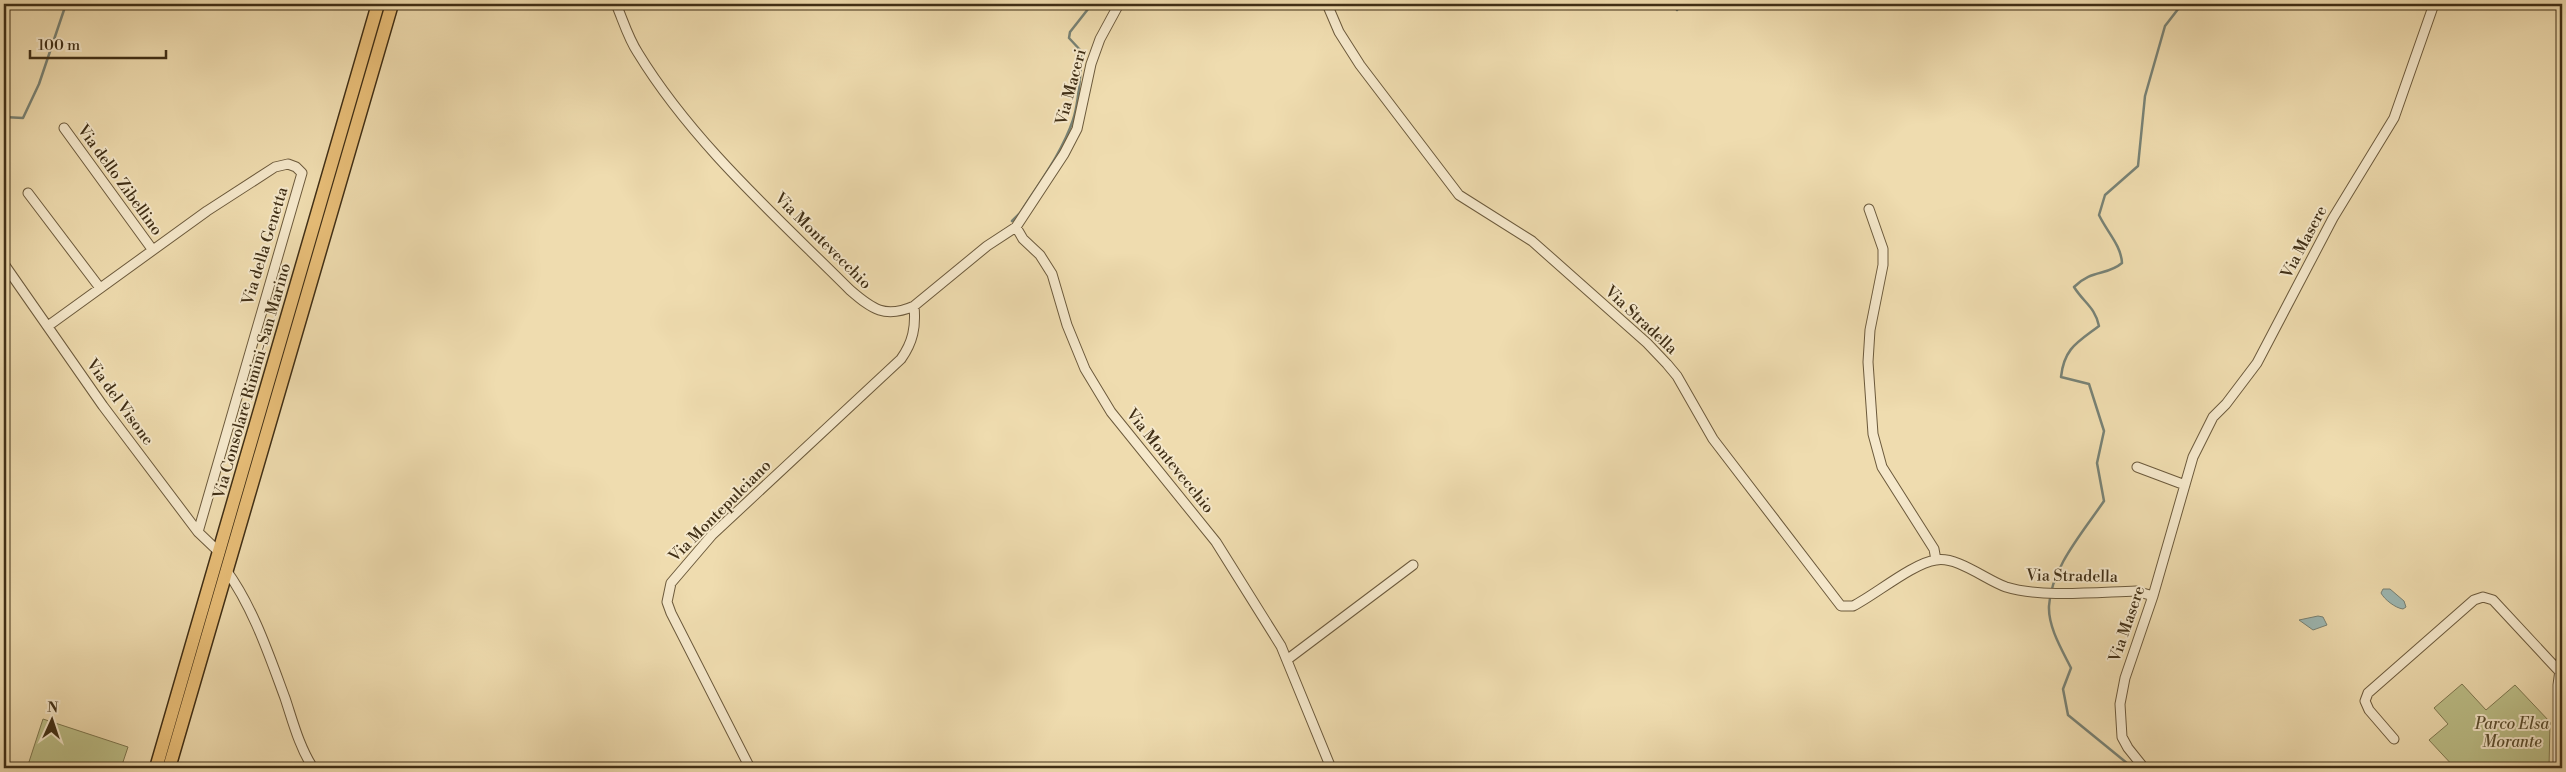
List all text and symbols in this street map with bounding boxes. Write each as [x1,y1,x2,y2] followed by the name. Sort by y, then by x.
[30,28,166,60] scale bar
[38,36,80,55] text: 100 m
[1051,47,1091,128] street label: Via Maceri
[72,120,167,239] street label: Via dello Zibellino
[237,184,293,308] street label: Via della Genetta
[770,188,876,294] street label: Via Montevecchio
[2276,202,2331,283] street label: Via Masere
[208,261,295,502] street label: Via Consolare Rimini-San Marino
[1600,281,1682,359] street label: Via Stradella
[81,354,158,449] street label: Via del Visone
[1121,404,1218,517] street label: Via Montevecchio
[664,456,775,567] street label: Via Montepulciano
[2025,565,2119,587] street label: Via Stradella
[2104,583,2149,666] street label: Via Masere
[28,694,78,744] north arrow
[47,699,59,717] text: N
[2474,714,2549,752] park label: Parco Elsa Morante

